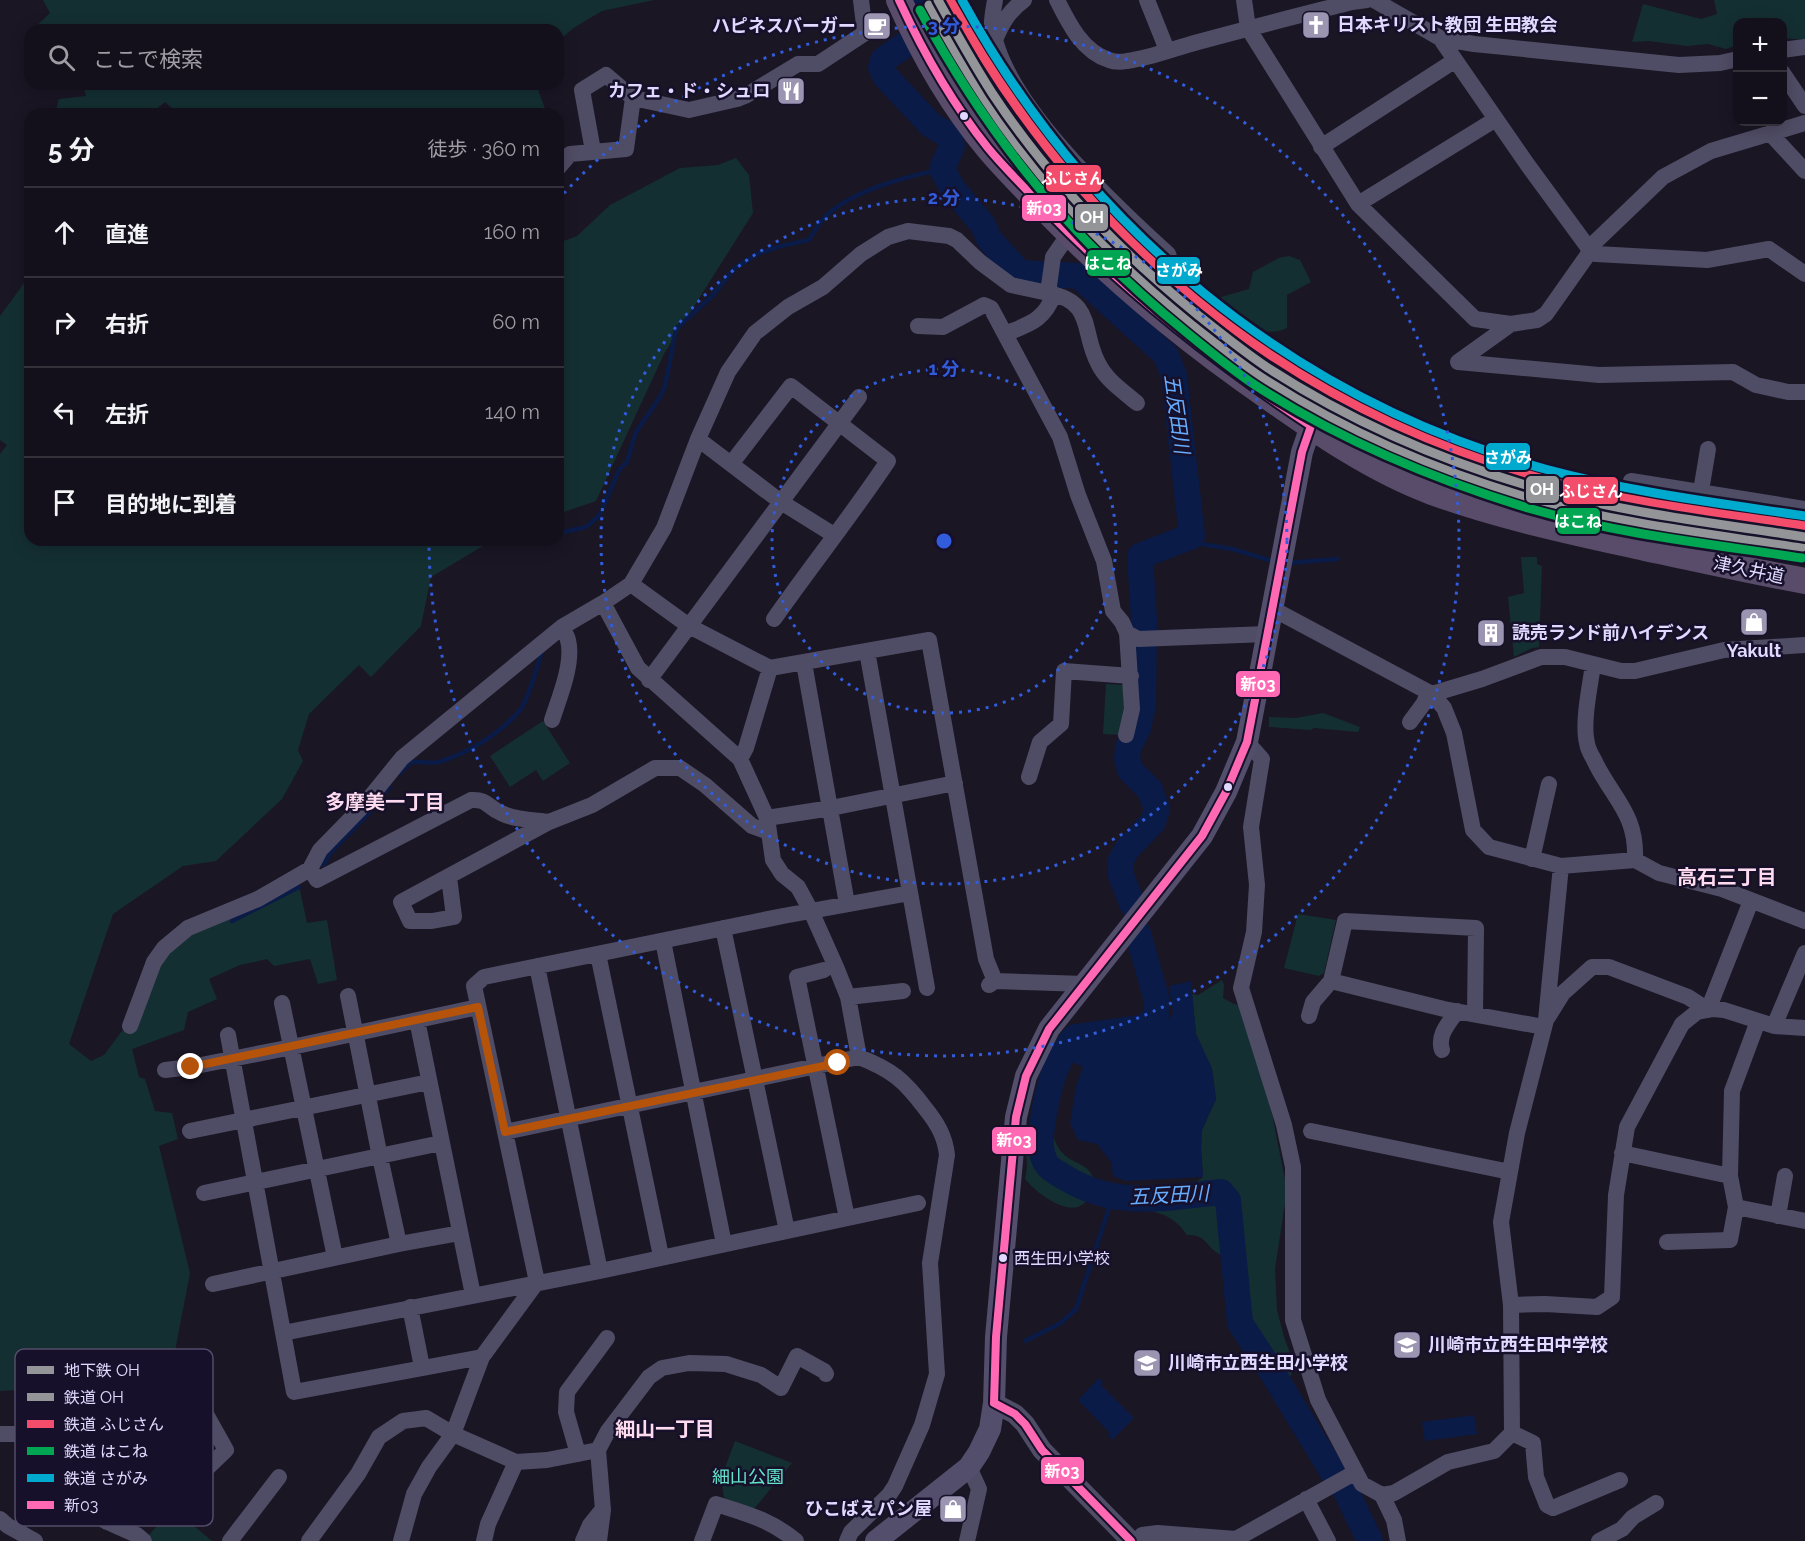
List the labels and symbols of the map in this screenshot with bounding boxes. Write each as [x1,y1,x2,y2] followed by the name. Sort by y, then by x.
[1300,9,1332,41] church icon: 日本キリスト教団 生田教会
[861,10,893,42] cafe icon: ハピネスバーガー
[1337,14,1557,35] place label: 日本キリスト教団 生田教会
[712,15,856,36] place label: ハピネスバーガー
[928,15,960,36] text: 3 分
[775,75,807,107] restaurant icon: カフェ・ド・シュロ
[608,80,770,101] place label: カフェ・ド・シュロ
[958,110,970,122] unlabelled marker
[1045,164,1102,193] line badge: ふじさん
[1041,169,1105,188] text: ふじさん
[928,187,960,208] text: 2 分
[1021,194,1067,222] line badge: 新03
[1027,199,1061,218] text: 新03
[1074,203,1109,232] line badge: OH
[1080,208,1104,227] text: OH
[1086,249,1131,277] line badge: はこね
[1084,254,1132,273] text: はこね
[1156,256,1201,285] line badge: さがみ
[1155,261,1203,280] text: さがみ
[928,358,960,379] text: 1 分
[1160,373,1195,457] water label: 五反田川
[1485,442,1531,471] line badge: さがみ
[1484,448,1532,467] text: さがみ
[1525,475,1560,504] line badge: OH
[1562,476,1619,505] line badge: ふじさん
[1530,480,1554,499] text: OH
[1559,482,1623,501] text: ふじさん
[1556,507,1601,535] line badge: はこね
[1554,512,1602,531] text: はこね
[934,531,954,551] centre of rings
[1712,552,1787,587] street label: 津久井道
[1738,606,1770,638] shop icon: Yakult
[1475,617,1507,649] building icon: 読売ランド前ハイデンス
[1512,622,1709,643] place label: 読売ランド前ハイデンス
[1727,640,1781,661] place label: Yakult
[1235,670,1281,698] line badge: 新03
[1241,675,1275,694] text: 新03
[1222,781,1234,793] unlabelled marker
[325,790,445,814] district label: 多摩美一丁目
[1677,865,1777,889] district label: 高石三丁目
[824,1049,850,1075] route start
[177,1053,203,1079] route end
[991,1126,1037,1155] line badge: 新03
[997,1131,1031,1150] text: 新03
[1128,1181,1212,1209] water label: 五反田川
[1014,1249,1110,1268] place label: 西生田小学校
[997,1252,1009,1264] marker: 西生田小学校
[1391,1329,1423,1361] school or university icon: 川崎市立西生田中学校
[1428,1334,1608,1355] place label: 川崎市立西生田中学校
[1131,1347,1163,1379] school or university icon: 川崎市立西生田小学校
[15,1349,213,1526] legend
[1168,1352,1348,1373] place label: 川崎市立西生田小学校
[64,1361,140,1380] text: 地下鉄 OH
[64,1388,124,1407] text: 鉄道 OH
[64,1415,164,1434] text: 鉄道 ふじさん
[615,1417,715,1441] district label: 細山一丁目
[64,1442,148,1461] text: 鉄道 はこね
[1040,1456,1085,1485] line badge: 新03
[1045,1462,1079,1481] text: 新03
[712,1466,784,1487] park label: 細山公園
[64,1469,148,1488] text: 鉄道 さがみ
[937,1493,969,1525] shop icon: ひこばえパン屋
[64,1496,98,1515] text: 新03
[805,1498,932,1519] place label: ひこばえパン屋

